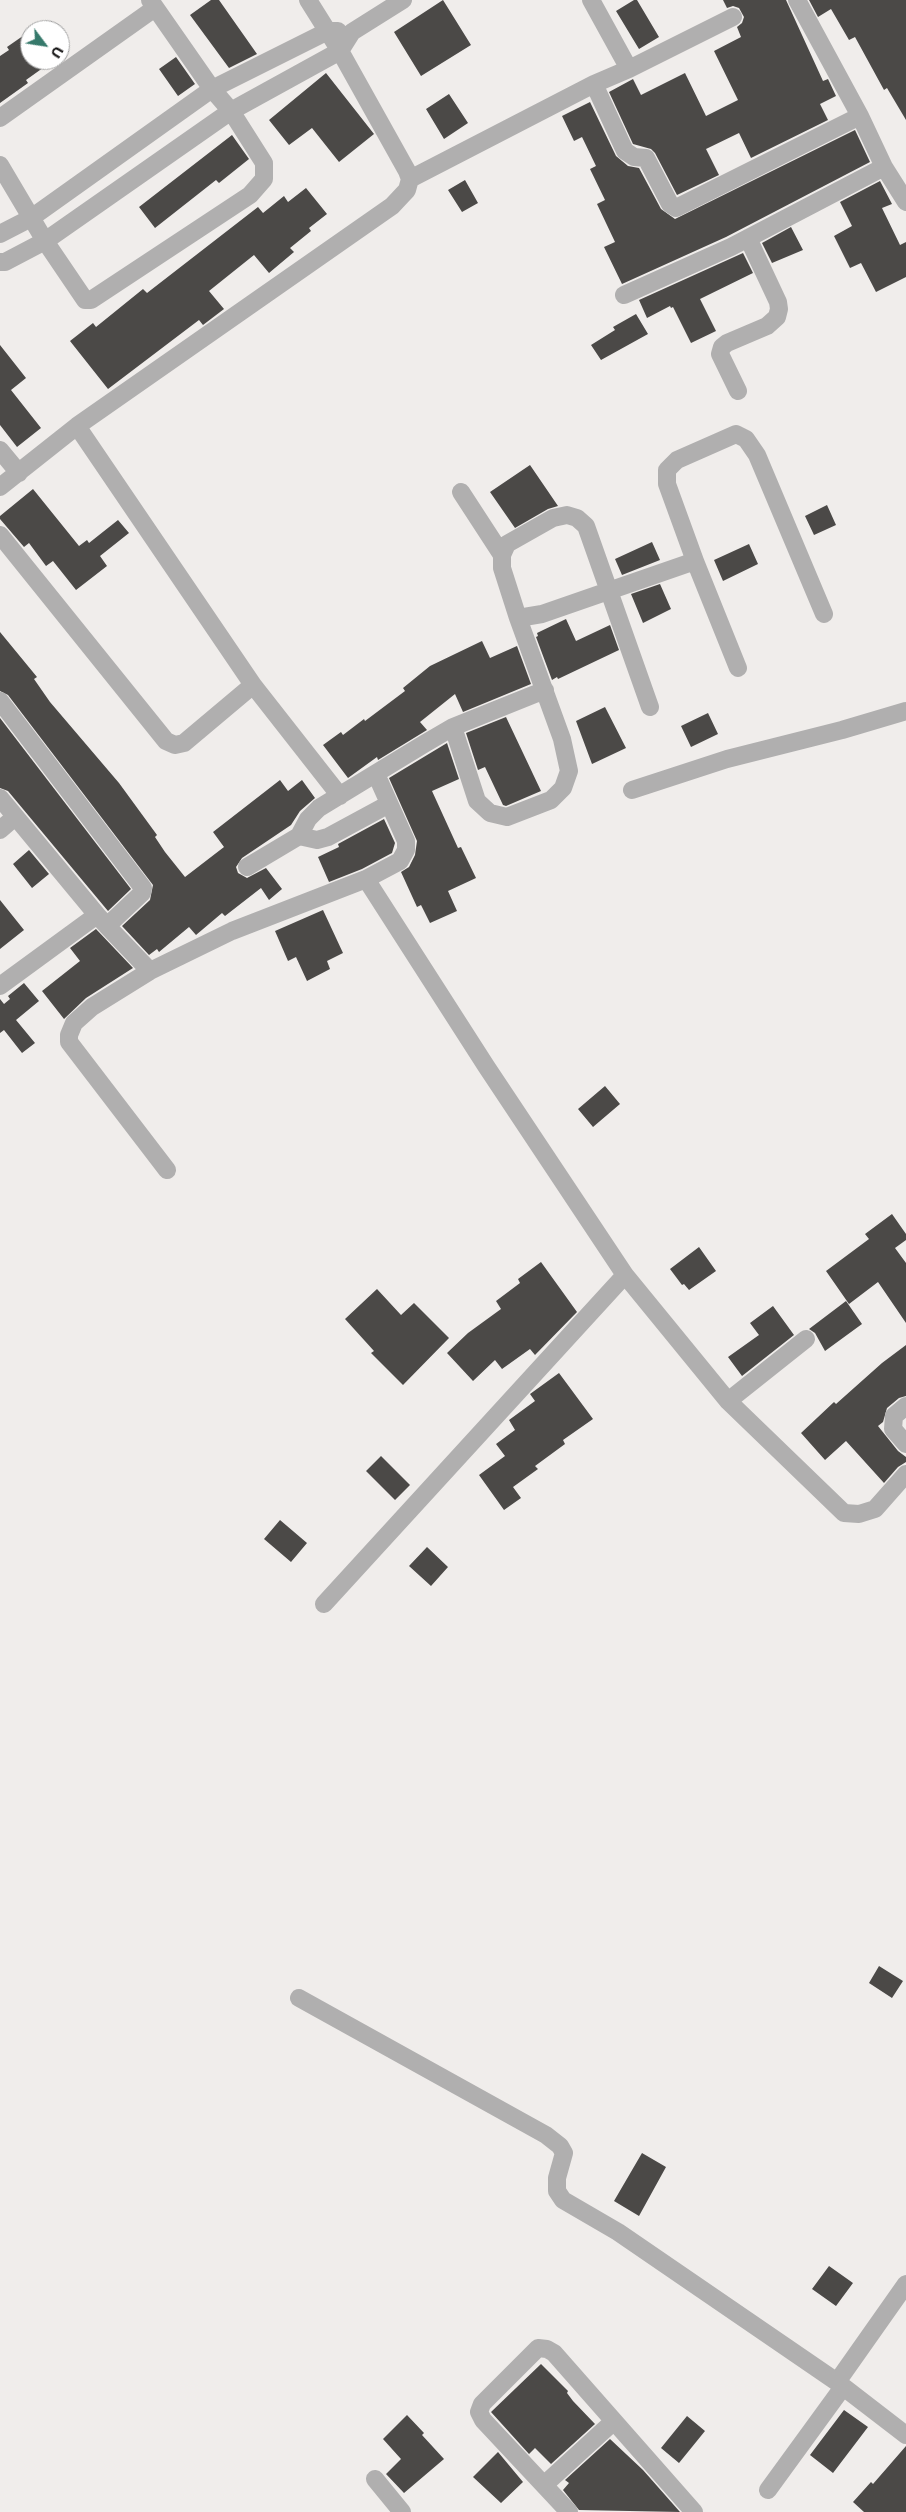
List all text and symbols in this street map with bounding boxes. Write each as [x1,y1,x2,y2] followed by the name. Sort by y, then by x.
[20,20,70,70] north arrow
[46,43,68,62] text: U

